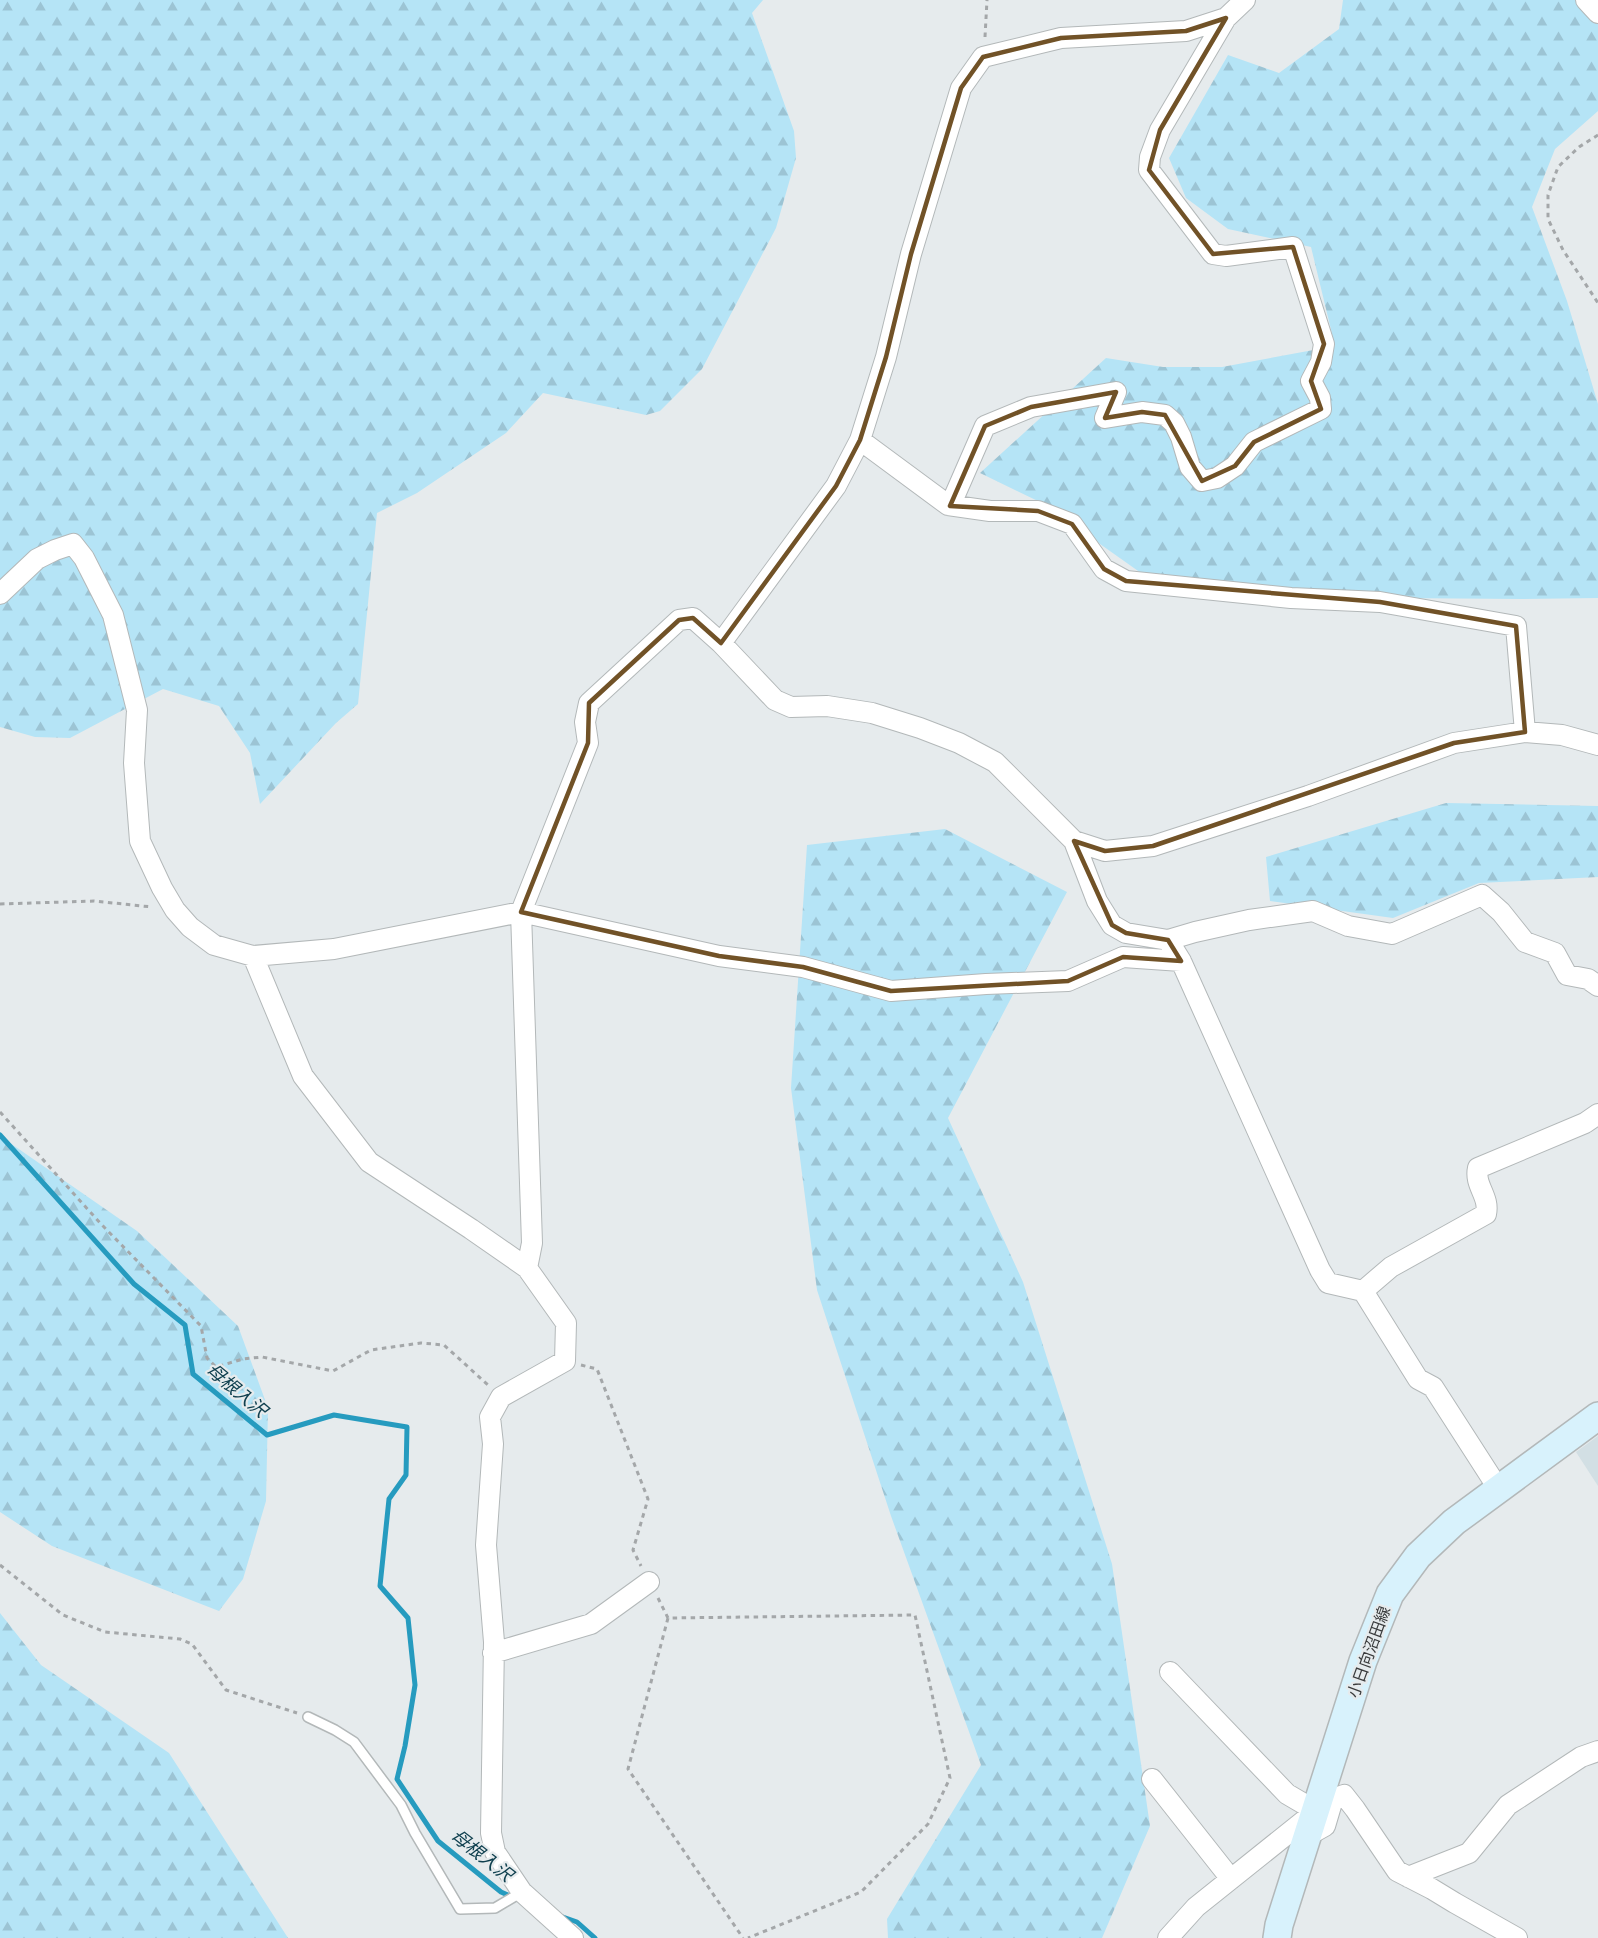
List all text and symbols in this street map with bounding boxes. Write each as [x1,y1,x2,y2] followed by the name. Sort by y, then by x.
[203,1359,273,1422] water label: 母根入沢
[1344,1604,1394,1700] street label: 小日向沼田線
[447,1825,518,1887] water label: 母根入沢

